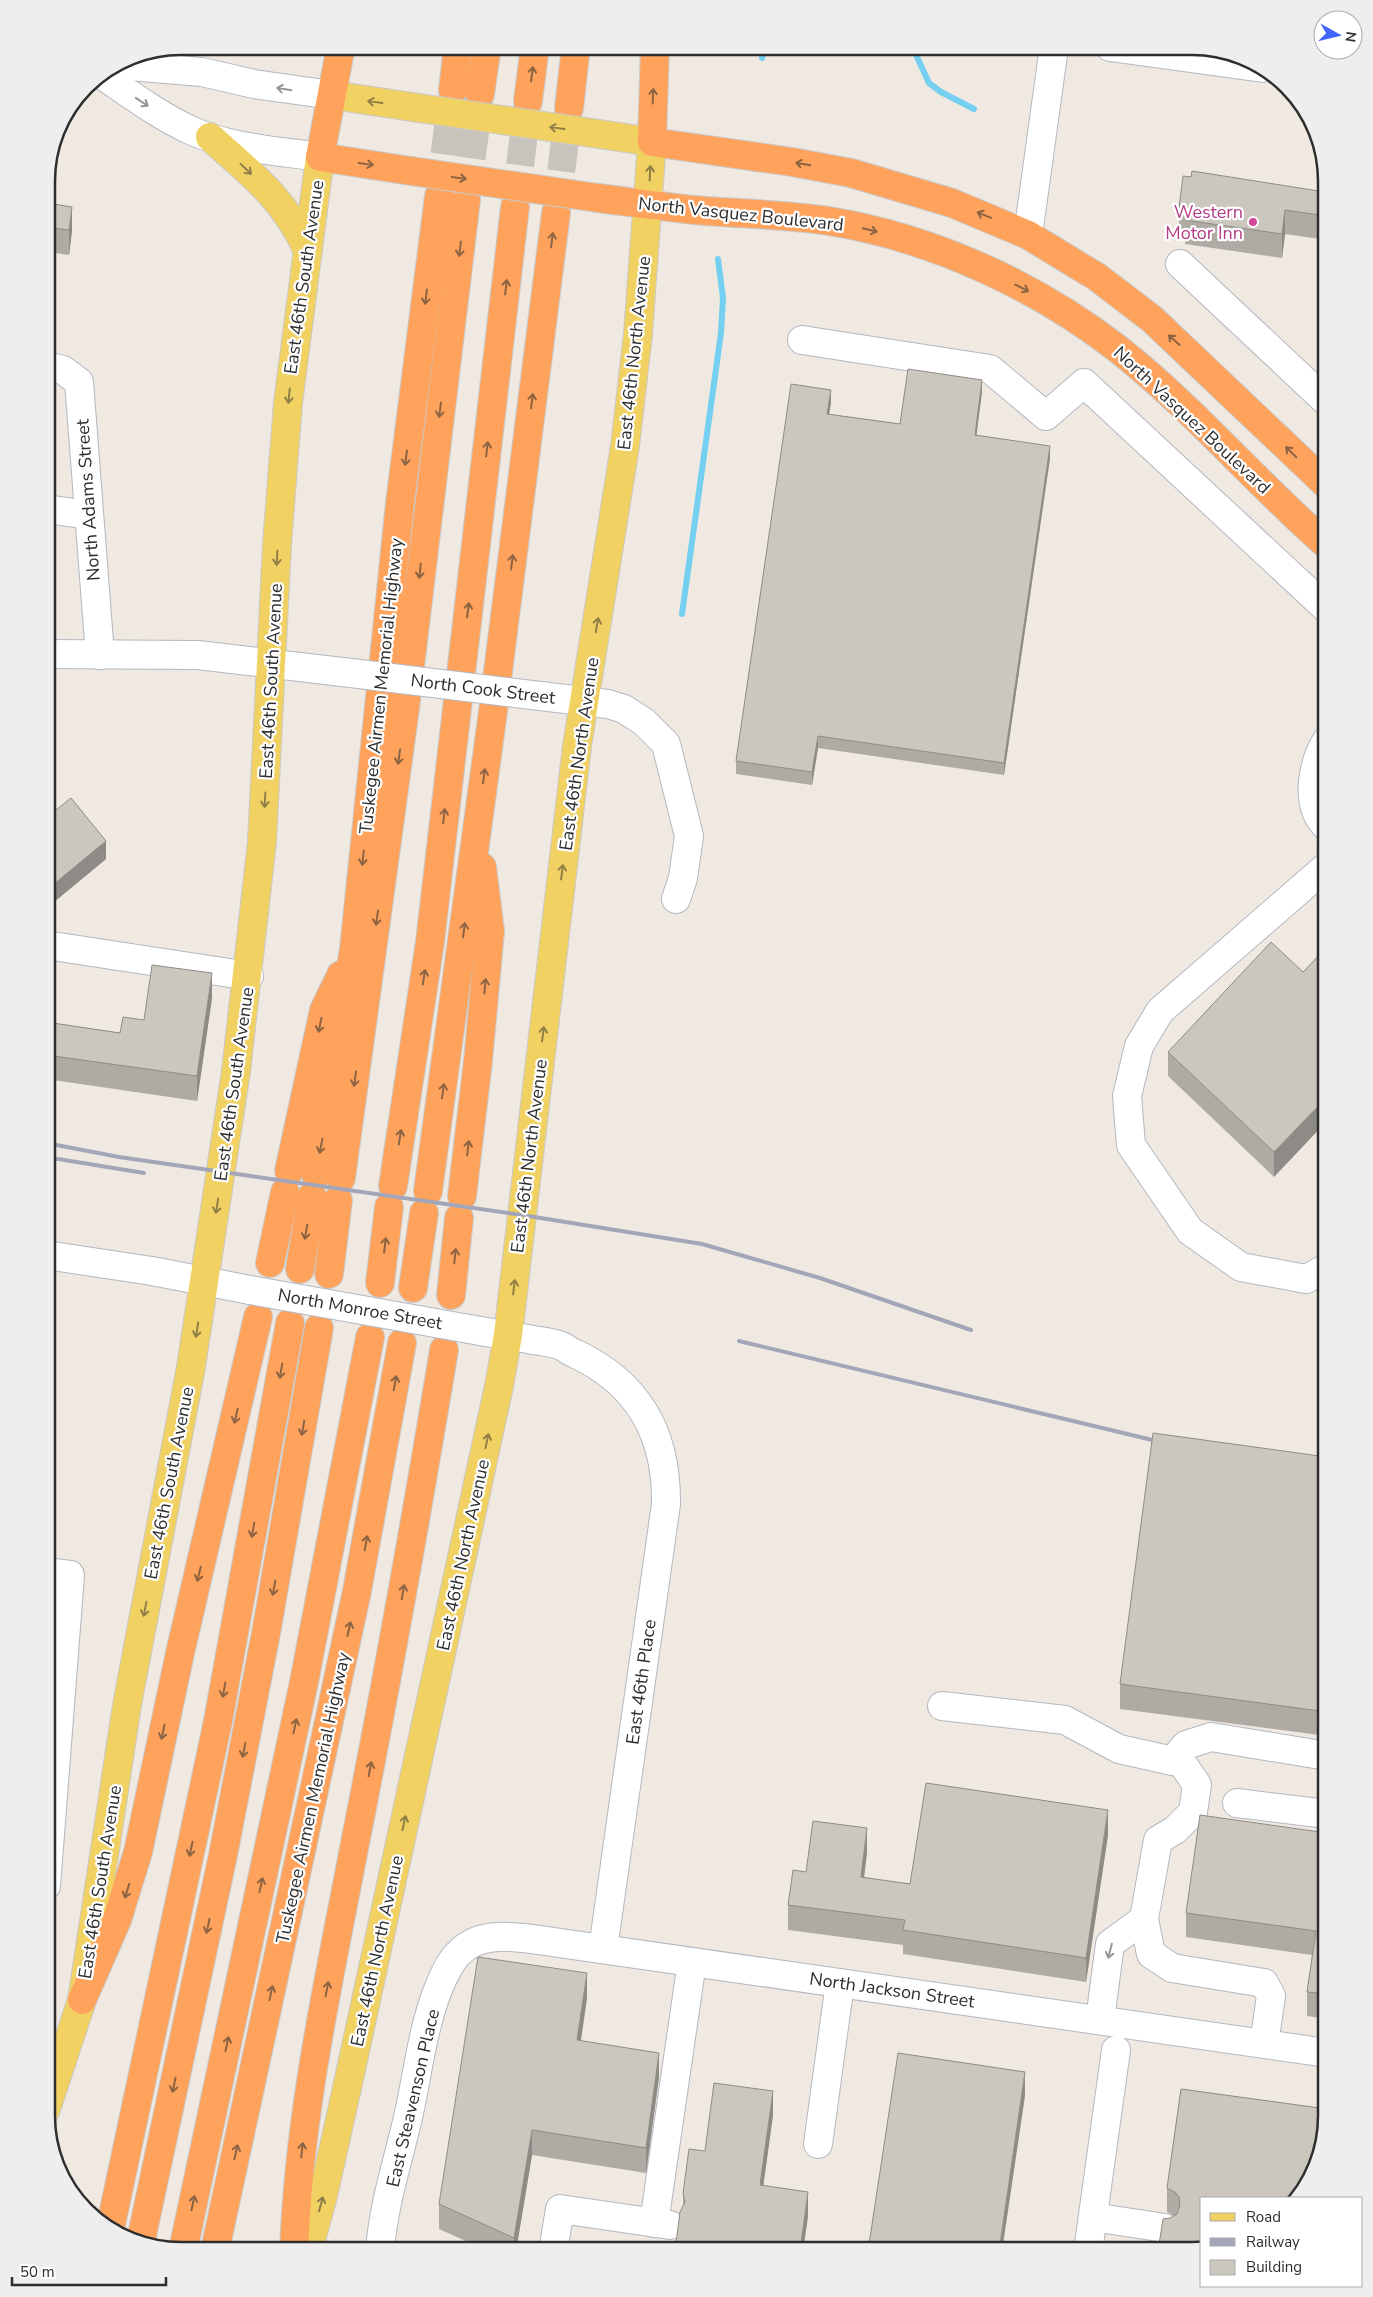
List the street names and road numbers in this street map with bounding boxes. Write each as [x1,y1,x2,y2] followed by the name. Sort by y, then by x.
[278,178,330,376] street label: East 46th South Avenue
[637,191,845,237] street label: North Vasquez Boulevard
[612,255,656,451] street label: East 46th North Avenue
[1108,341,1276,499] street label: North Vasquez Boulevard
[70,418,106,582] street label: North Adams Street
[354,536,409,835] street label: Tuskegee Airmen Memorial Highway
[254,583,288,779] street label: East 46th South Avenue
[554,656,604,852] street label: East 46th North Avenue
[409,668,557,710] street label: North Cook Street
[208,985,260,1183] street label: East 46th South Avenue
[505,1058,553,1254] street label: East 46th North Avenue
[276,1283,445,1335] street label: North Monroe Street
[139,1385,199,1581] street label: East 46th South Avenue
[431,1457,495,1653] street label: East 46th North Avenue
[620,1618,662,1746] street label: East 46th Place
[270,1649,356,1946] street label: Tuskegee Airmen Memorial Highway
[73,1783,127,1981] street label: East 46th South Avenue
[345,1853,409,2049] street label: East 46th North Avenue
[808,1967,977,2014] street label: North Jackson Street
[381,2007,445,2189] street label: East Steavenson Place

